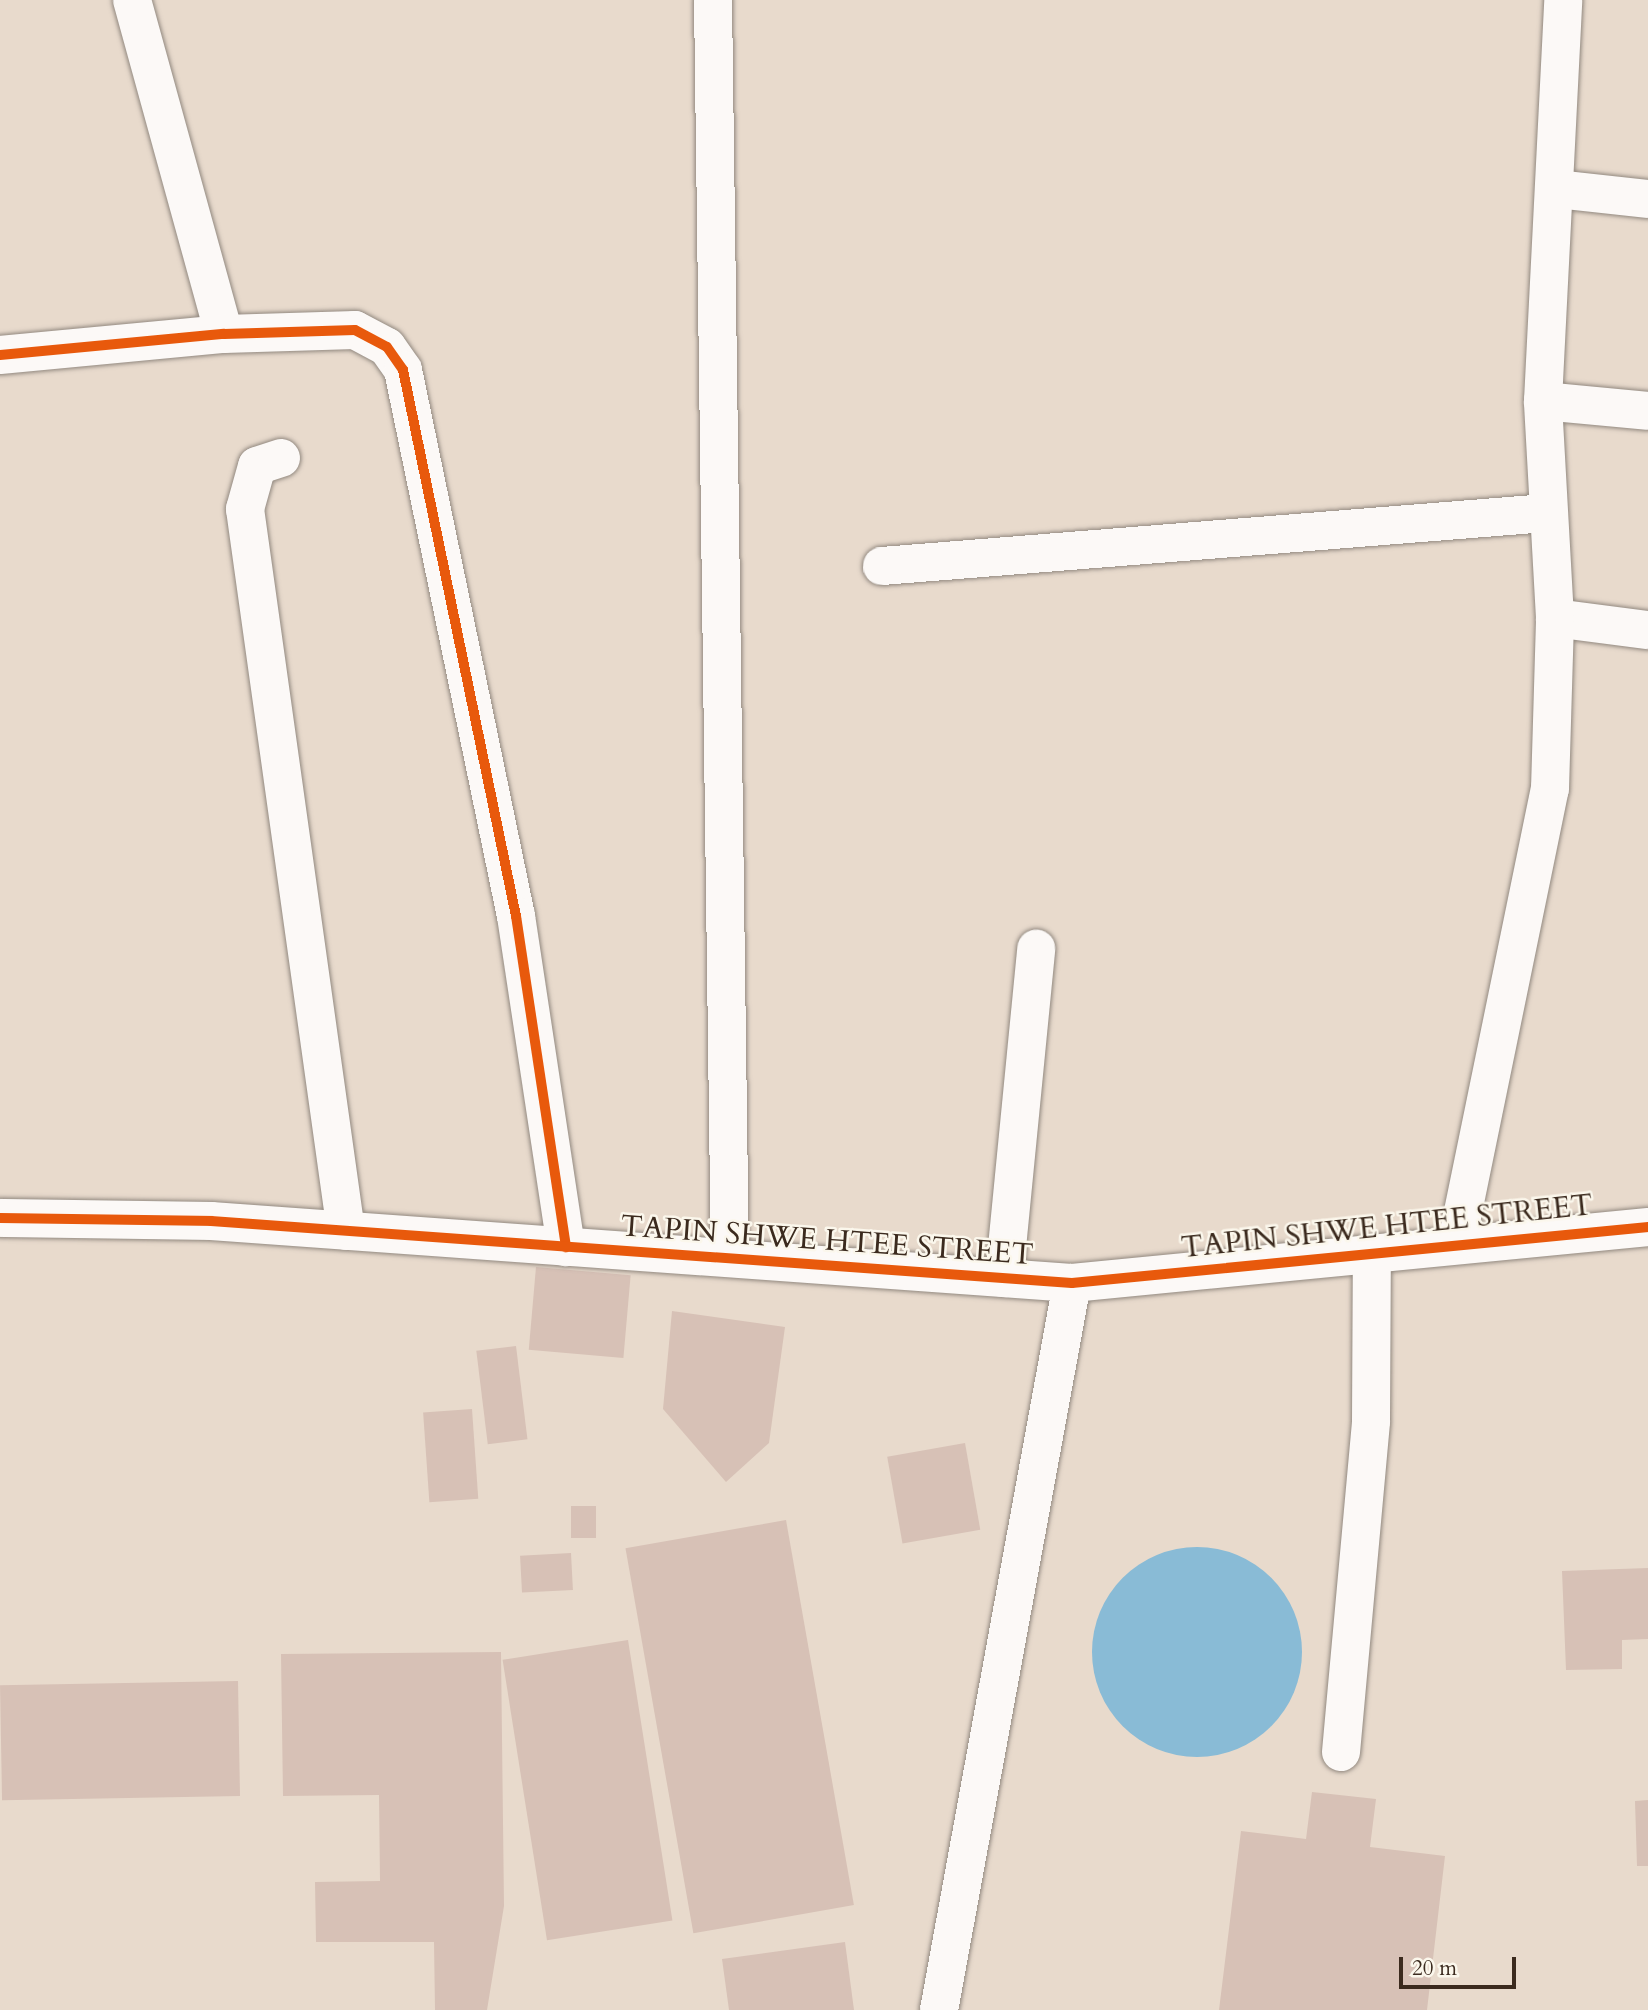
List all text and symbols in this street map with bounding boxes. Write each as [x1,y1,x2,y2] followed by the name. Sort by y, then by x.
[1179,1187,1595,1267] street label: TAPIN SHWE HTEE STREET
[619,1209,1035,1273] street label: TAPIN SHWE HTEE STREET
[1403,1944,1520,1988] scale bar
[1412,1954,1457,1983] text: 20 m

